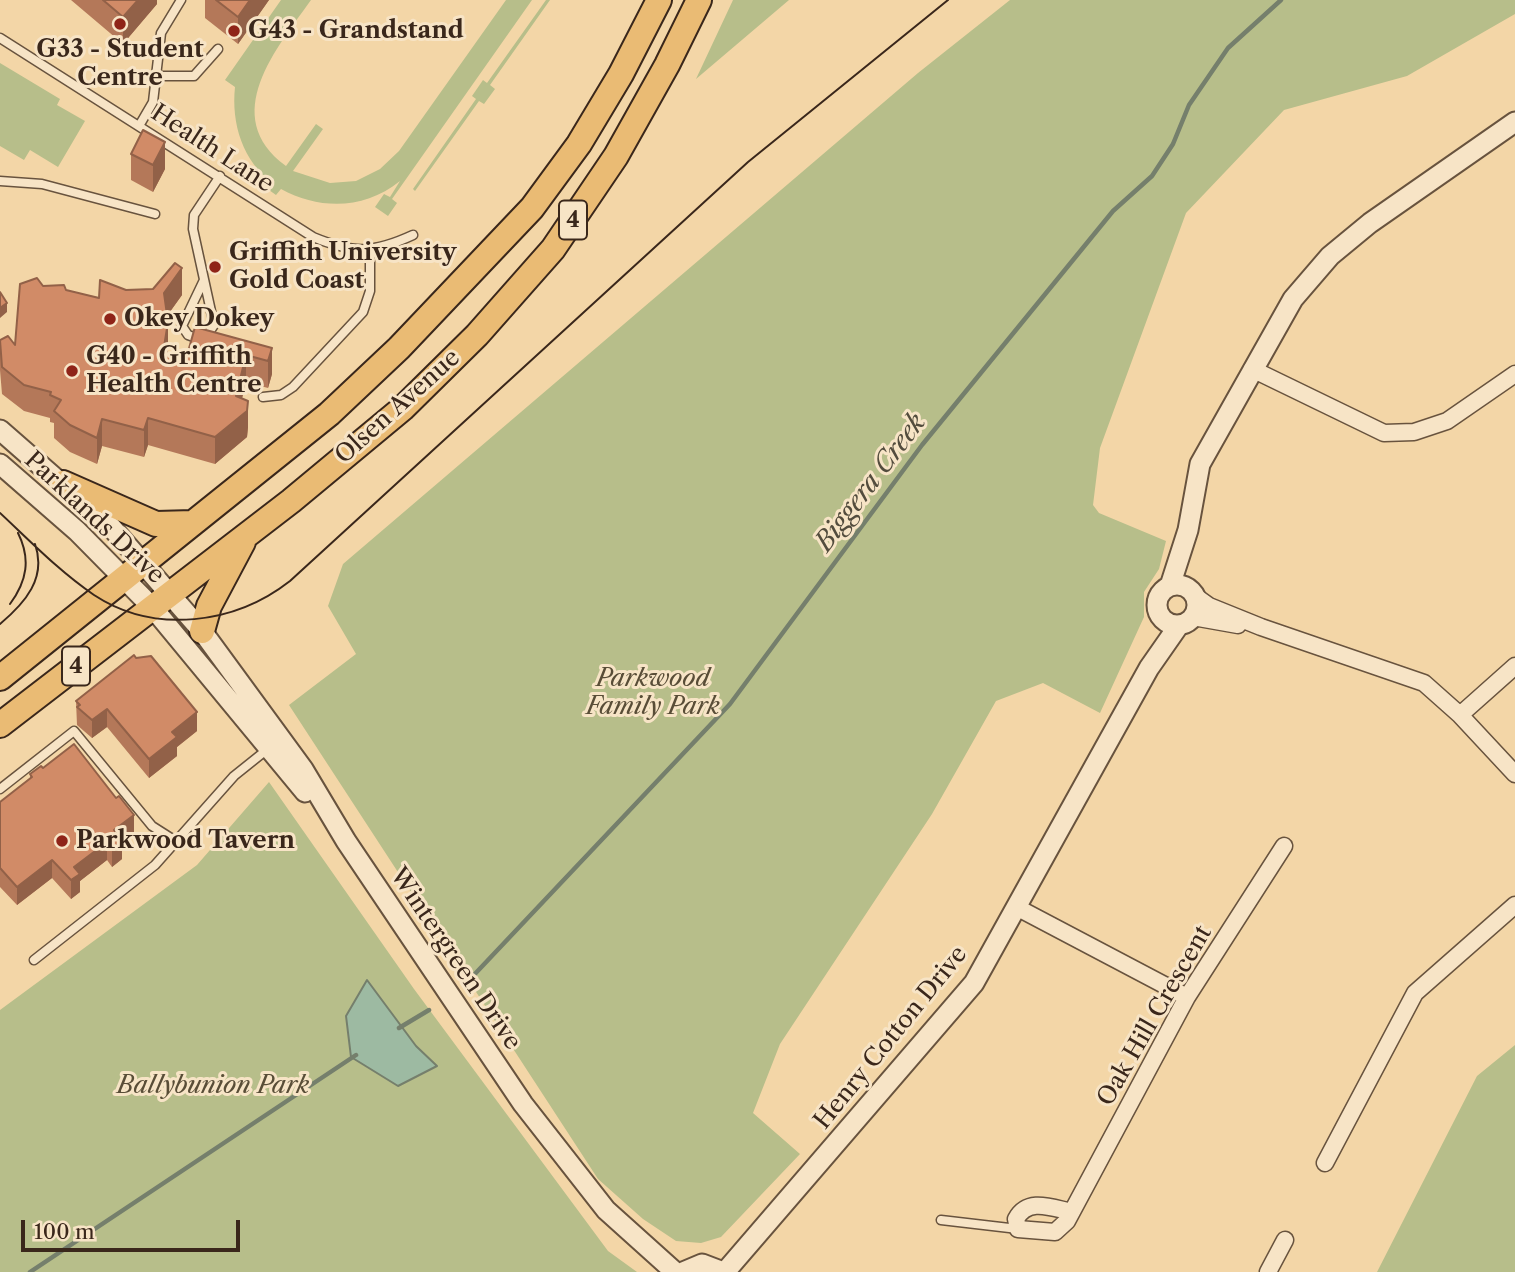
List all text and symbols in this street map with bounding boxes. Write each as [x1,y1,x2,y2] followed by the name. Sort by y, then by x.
[112,16,128,32] marker: G33 - Student Centre
[248,17,464,45] place label: G43 - Grandstand
[226,23,242,39] marker: G43 - Grandstand
[36,36,204,92] place label: G33 - Student Centre
[145,99,279,199] street label: Health Lane
[559,200,587,240] road number: 4
[229,239,456,295] place label: Griffith University Gold Coast
[207,259,223,275] marker: Griffith University Gold Coast
[124,305,274,333] place label: Okey Dokey
[102,311,118,327] marker: Okey Dokey
[86,343,262,399] place label: G40 - Griffith Health Centre
[330,344,466,470] street label: Olsen Avenue
[64,363,80,379] marker: G40 - Griffith Health Centre
[809,408,933,558] water label: Biggera Creek
[18,446,170,590] street label: Parklands Drive
[62,646,90,686] road number: 4
[586,665,720,721] park label: Parkwood Family Park
[76,827,295,855] place label: Parkwood Tavern
[54,833,70,849] marker: Parkwood Tavern
[383,862,527,1056] street label: Wintergreen Drive
[1092,921,1218,1111] street label: Oak Hill Crescent
[808,941,974,1135] street label: Henry Cotton Drive
[117,1072,309,1100] park label: Ballybunion Park
[24,1206,243,1250] scale bar
[34,1219,95,1244] text: 100 m

